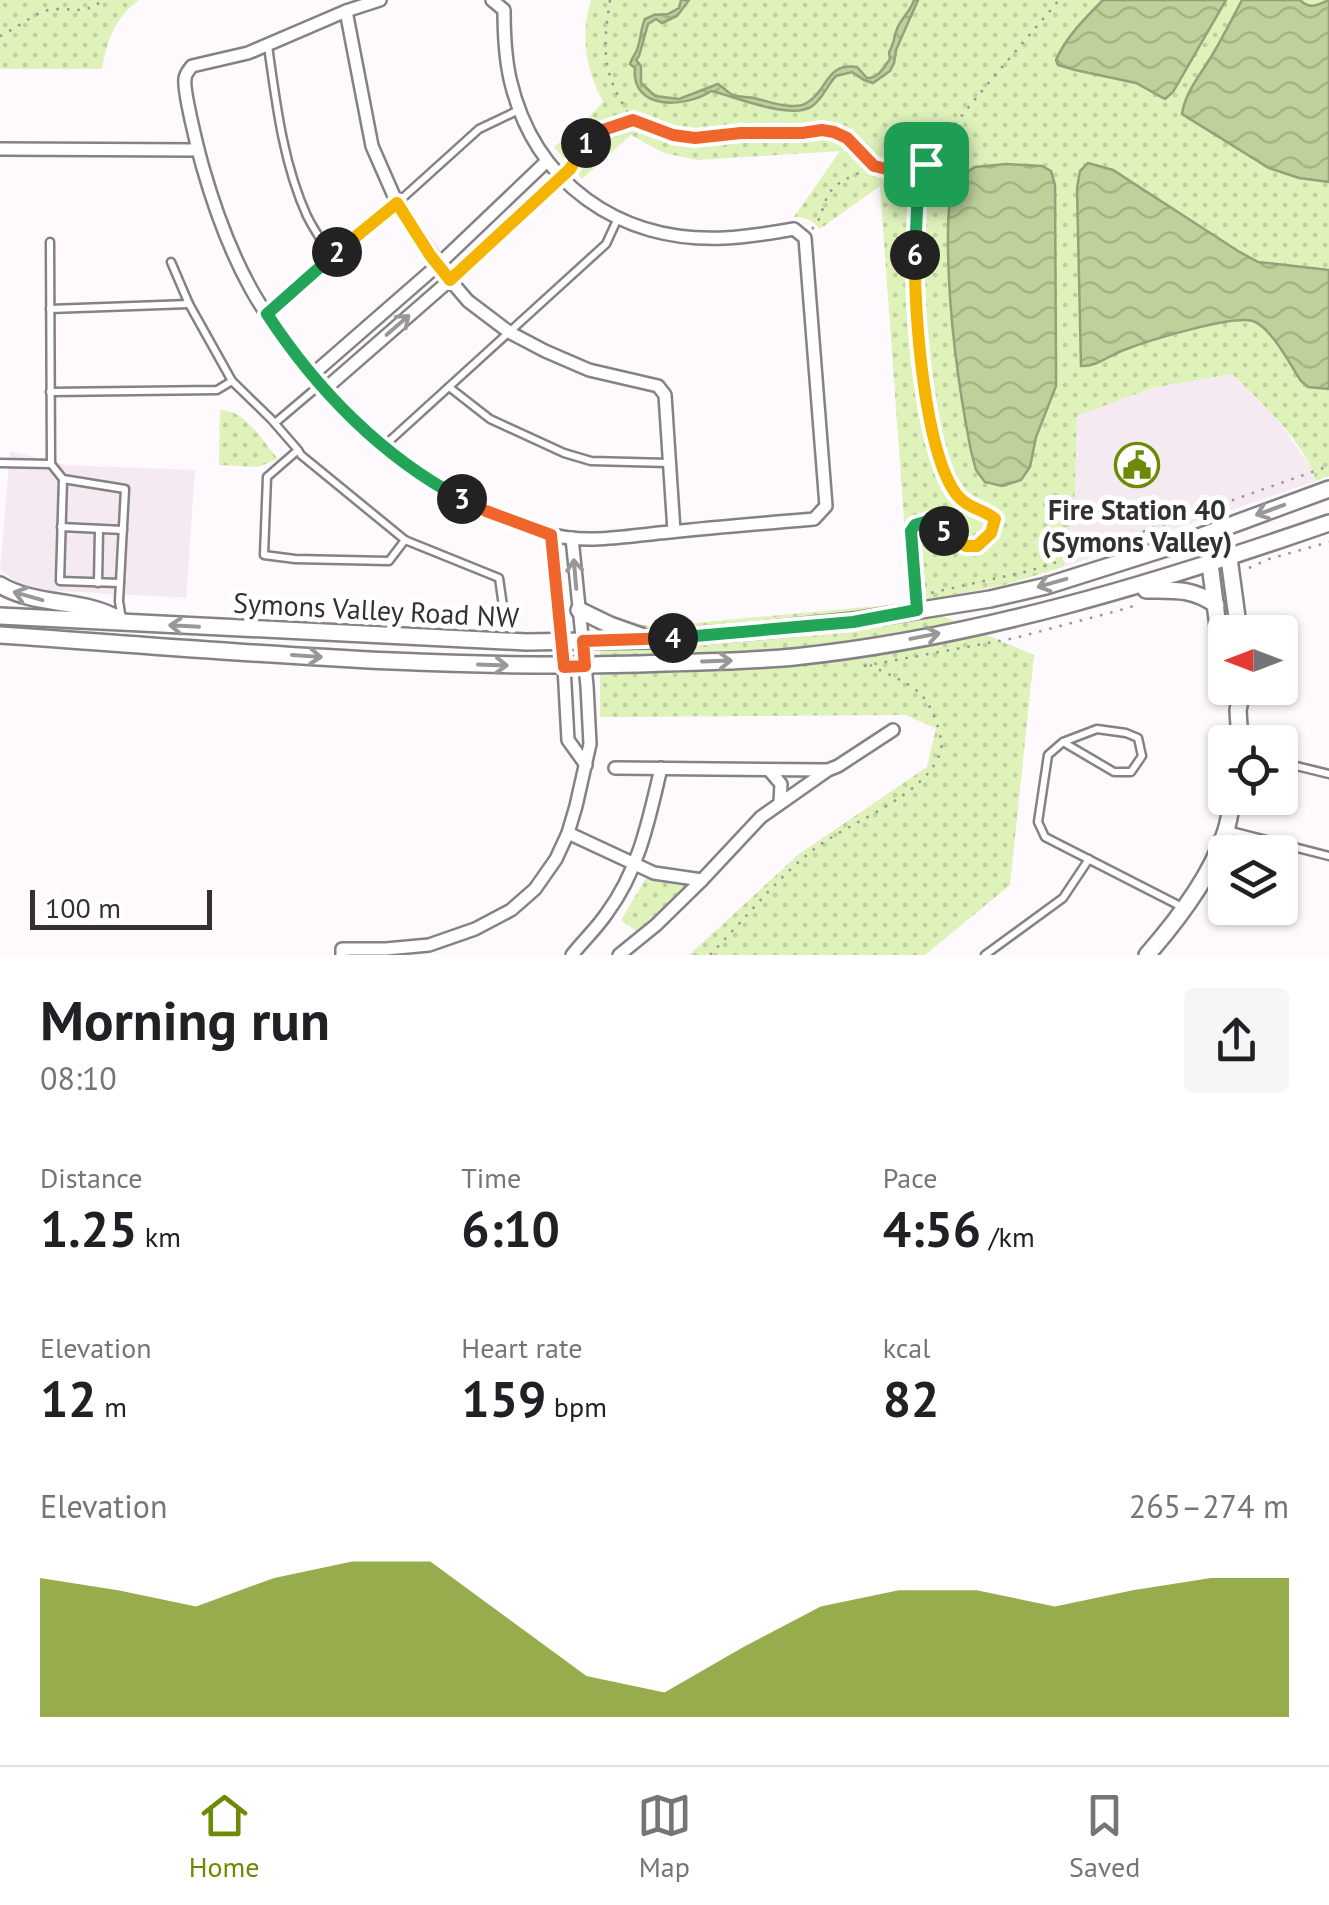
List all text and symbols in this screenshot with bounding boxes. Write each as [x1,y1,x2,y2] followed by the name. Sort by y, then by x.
[561,118,611,168] pin: 1
[884,122,969,207] pin
[578,124,594,161] text: 1
[899,137,954,192] icon: arrive
[312,227,362,277] pin: 2
[890,230,940,280] pin: 6
[329,233,345,270] text: 2
[907,236,923,273] text: 6
[385,314,411,336] one-way arrow
[1114,442,1160,488] public building icon: Fire Station 40 (Symons Valley)
[437,474,487,524] pin: 3
[454,480,470,517] text: 3
[1042,491,1232,560] place label: Fire Station 40 (Symons Valley)
[1255,502,1286,520] one-way arrow
[919,506,969,556] pin: 5
[936,512,952,549] text: 5
[566,558,585,591] one-way arrow
[1037,575,1068,594] one-way arrow
[232,584,520,635] street label: Symons Valley Road NW
[12,586,44,604] one-way arrow
[648,613,698,663] pin: 4
[1208,615,1298,705] north arrow
[1208,615,1298,925] map controls
[169,616,201,635] one-way arrow
[665,619,681,656] text: 4
[908,626,940,645] one-way arrow
[290,647,322,666] one-way arrow
[701,652,733,671] one-way arrow
[477,655,509,674] one-way arrow
[1208,725,1298,815] button: locate
[1208,835,1298,925] button: layers
[30,885,212,930] scale bar
[45,889,121,926] text: 100 m
[40,984,330,1055] text: Morning run
[1184,988,1289,1093] button: share
[40,1057,117,1099] text: 08:10
[40,1159,143,1196] text: Distance
[461,1159,521,1196] text: Time
[883,1159,937,1196] text: Pace
[40,1196,137,1261] text: 1.25
[461,1196,560,1261] text: 6:10
[883,1196,981,1261] text: 4:56
[137,1218,181,1255] text: km
[981,1218,1035,1255] text: /km
[40,1329,152,1366] text: Elevation
[461,1329,582,1366] text: Heart rate
[883,1329,930,1366] text: kcal
[40,1366,97,1431] text: 12
[461,1366,546,1431] text: 159
[883,1366,939,1431] text: 82
[97,1388,127,1425] text: m
[546,1388,607,1425] text: bpm
[40,1485,167,1527] text: Elevation
[1129,1485,1289,1527] text: 265–274 m
[189,1788,259,1885] tab: Home
[637,1788,692,1885] tab: Map
[1069,1788,1140,1885] tab: Saved

